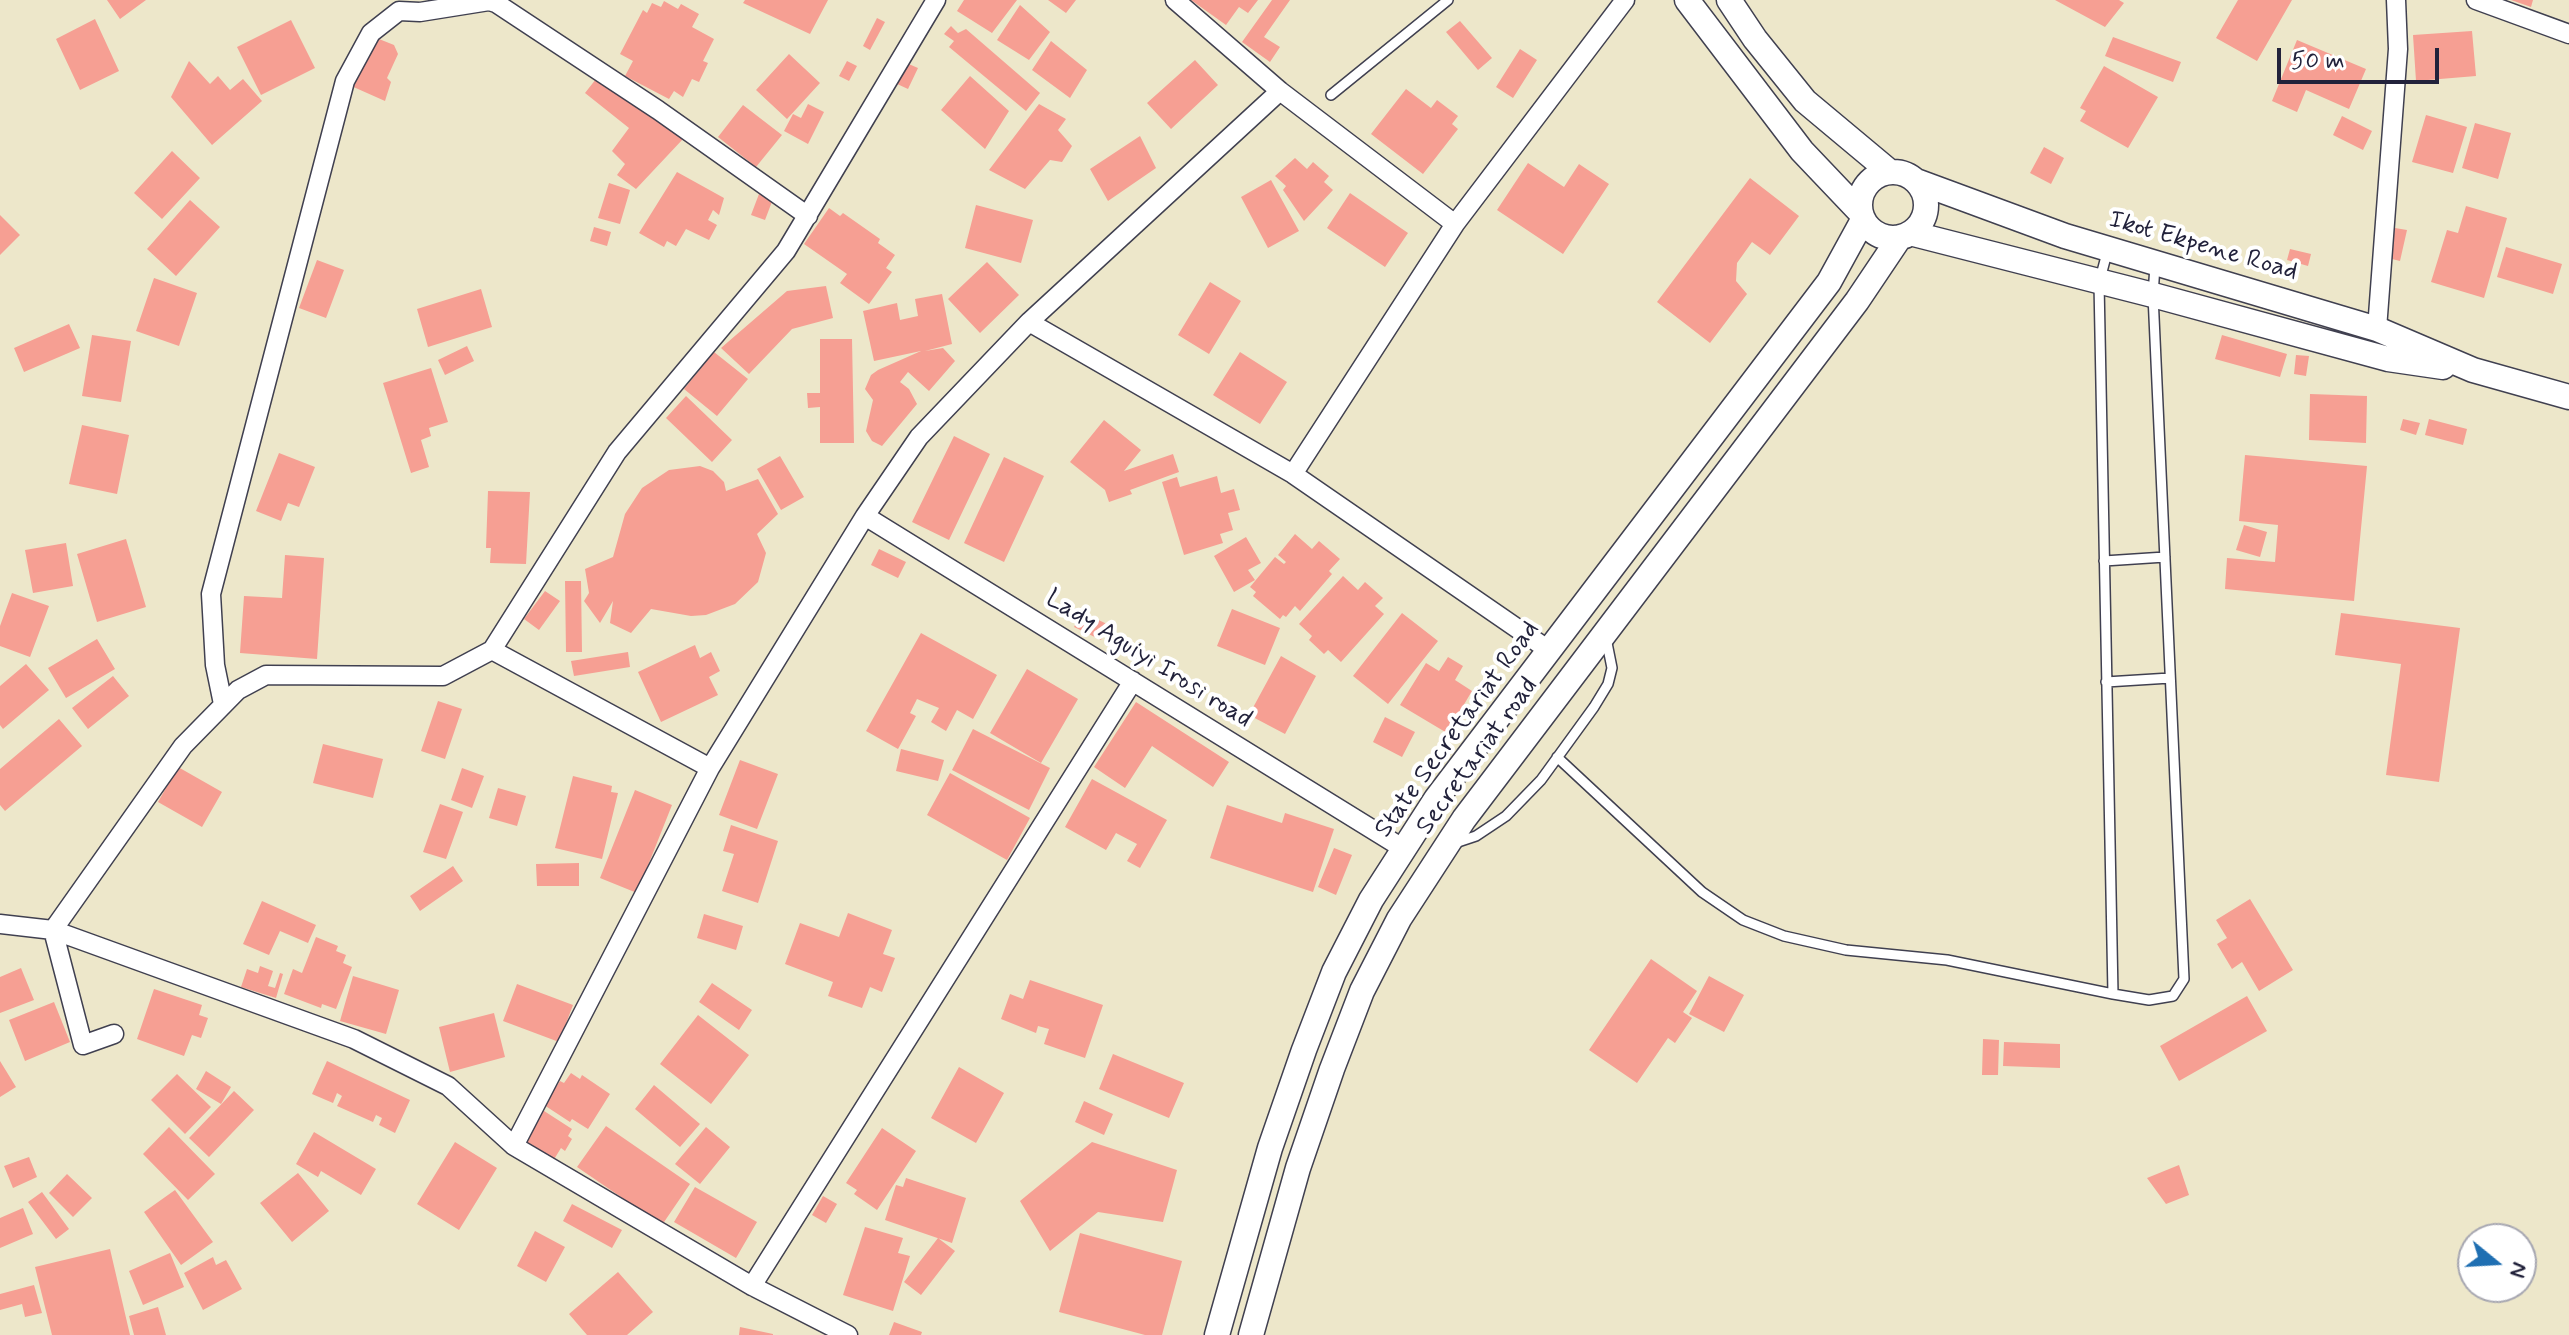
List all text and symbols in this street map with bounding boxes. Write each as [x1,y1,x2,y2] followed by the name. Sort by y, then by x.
[2281,32,2443,82] scale bar
[2291,46,2345,77] text: 50 m
[2105,205,2301,289] street label: Ikot Ekpene Road
[1039,584,1257,736] street label: Lady Aguiyi Irosi road
[1369,616,1547,844] street label: State Secretariat Road
[1410,672,1546,842] street label: Secretariat road
[2457,1223,2537,1303] north arrow
[2502,1259,2534,1281] text: N

